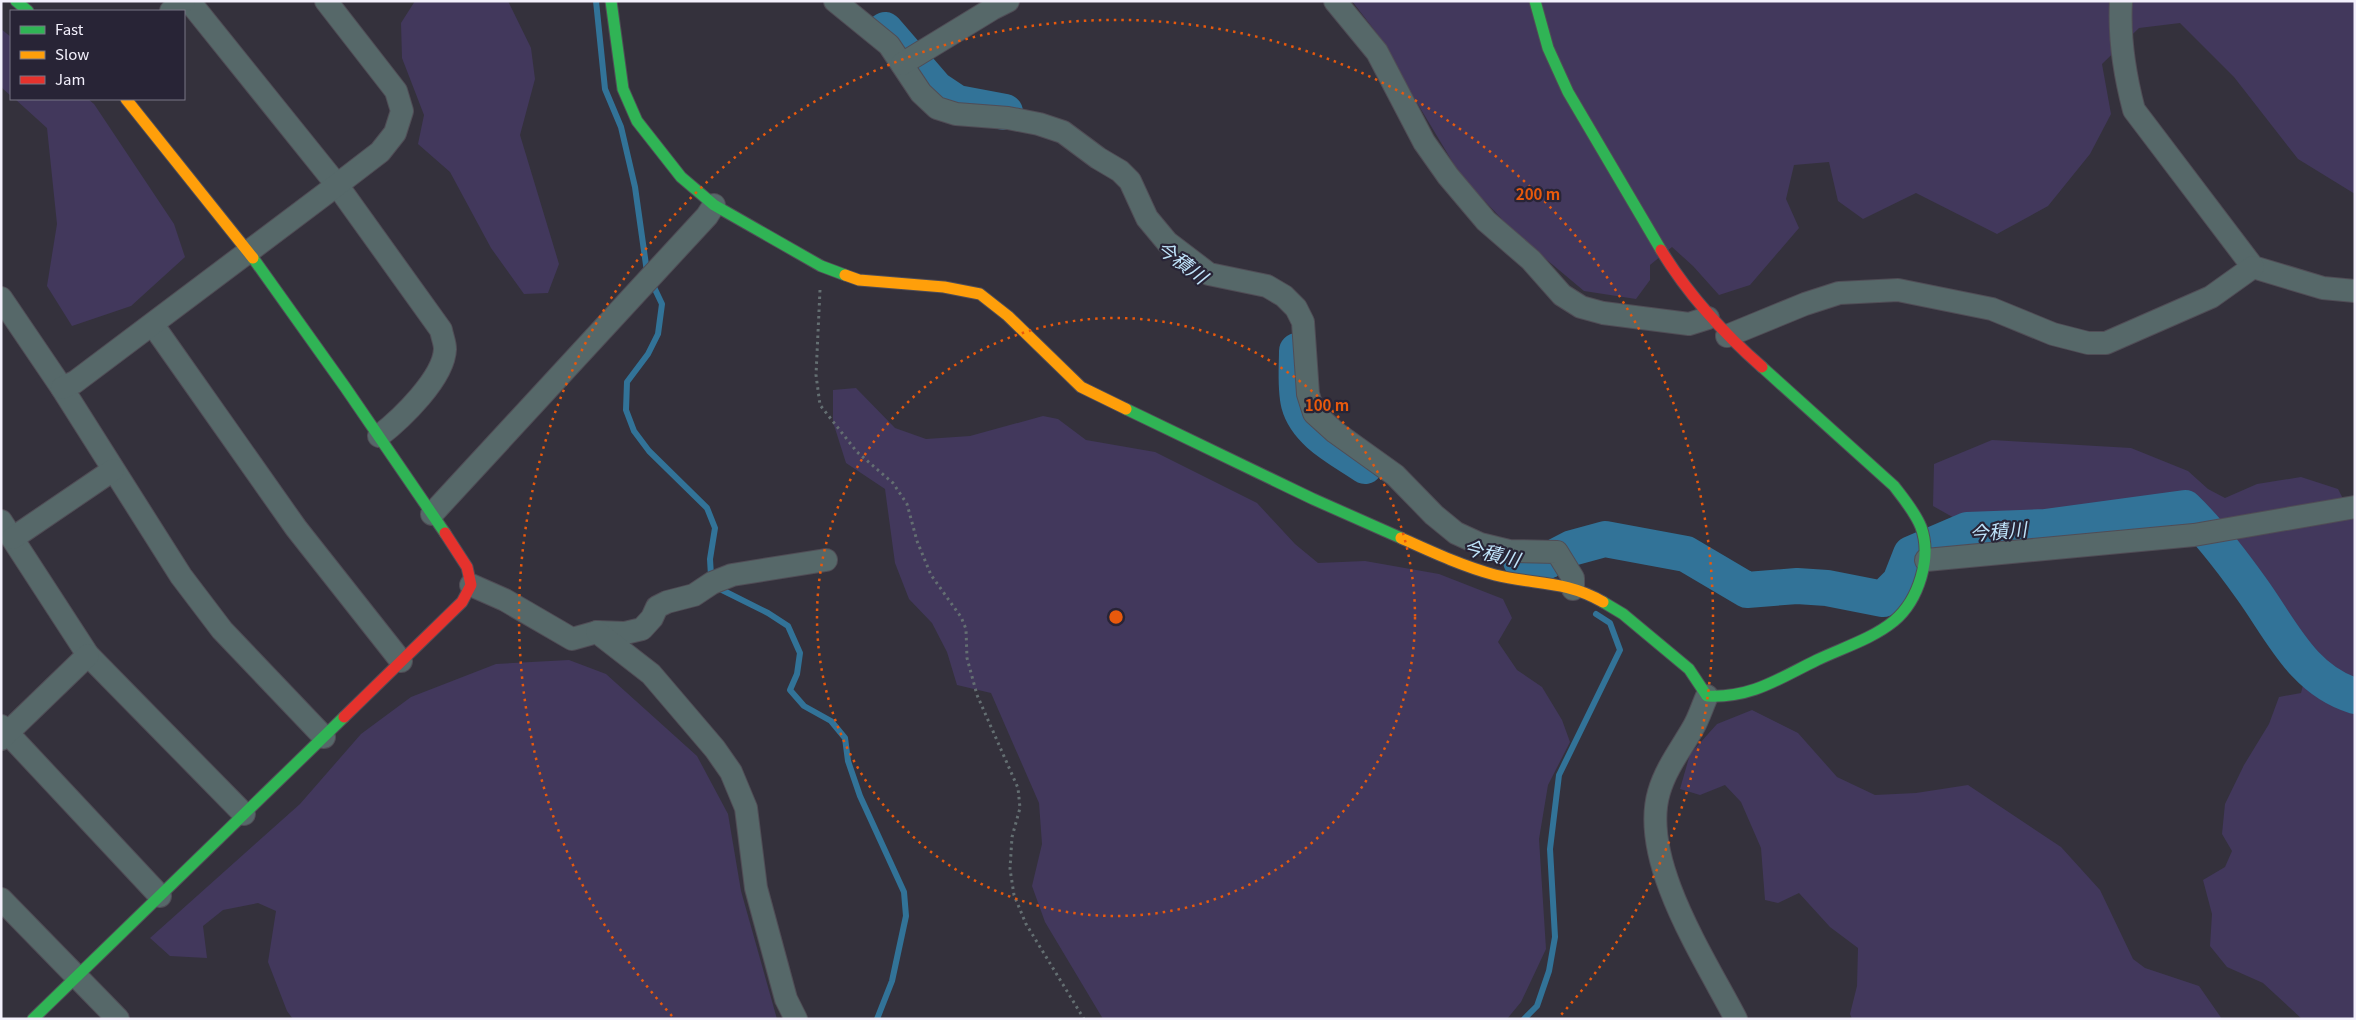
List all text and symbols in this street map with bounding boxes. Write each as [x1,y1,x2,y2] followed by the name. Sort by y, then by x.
[10,10,185,100] legend
[55,18,84,39] text: Fast
[55,43,89,64] text: Slow
[55,68,85,89] text: Jam
[1516,183,1560,204] text: 200 m
[1152,233,1215,290] water label: 今積川
[1305,394,1349,415] text: 100 m
[1968,514,2030,546] water label: 今積川
[1461,532,1525,572] water label: 今積川
[1107,608,1125,626] centre of rings

